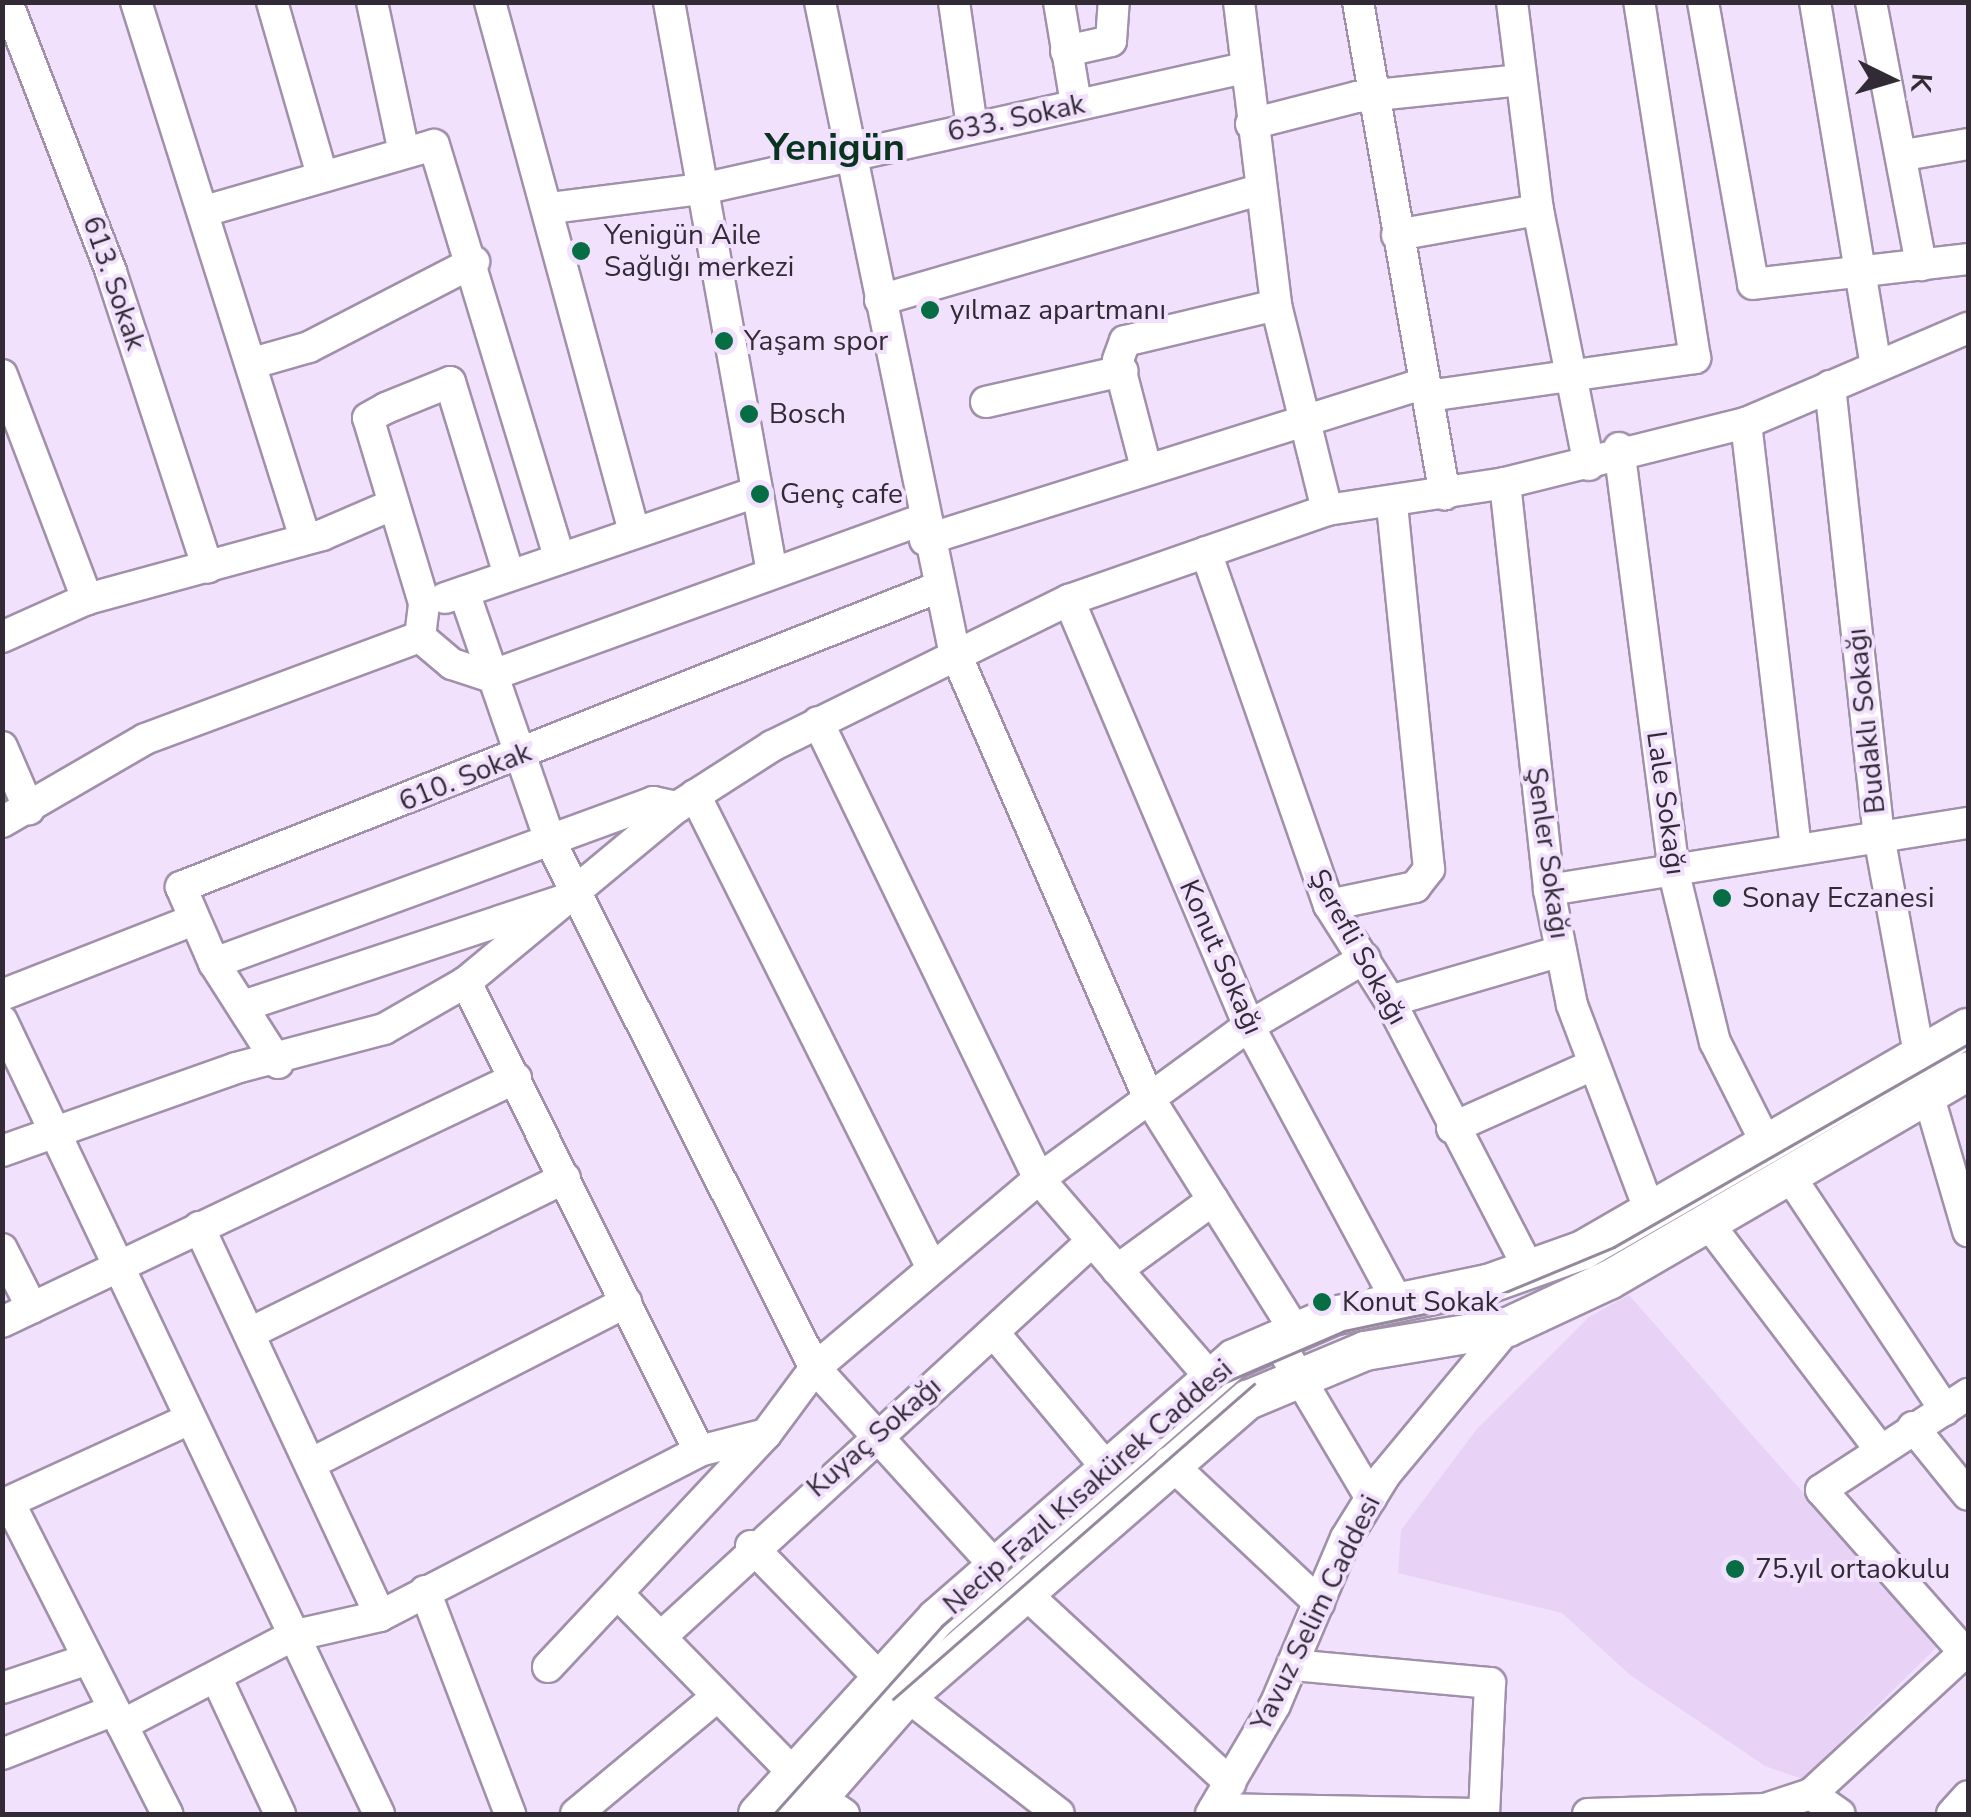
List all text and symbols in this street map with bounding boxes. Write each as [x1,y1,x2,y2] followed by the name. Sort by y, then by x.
[1841,30,1941,130] north arrow
[1901,72,1941,94] text: K
[944,87,1088,149] street label: 633. Sokak
[765,125,905,171] district label: Yenigün
[75,212,153,354] street label: 613. Sokak
[604,218,794,284] place label: Yenigün Aile Sağlığı merkezi
[568,238,594,264] marker: Yenigün Aile Sağlığı merkezi
[950,293,1166,327] place label: yılmaz apartmanı
[919,299,941,321] marker: yılmaz apartmanı
[744,324,888,358] place label: Yaşam spor
[713,330,735,352] marker: Yaşam spor
[769,397,846,431] place label: Bosch
[738,403,760,425] marker: Bosch
[780,477,903,511] place label: Genç cafe
[749,483,771,505] marker: Genç cafe
[1840,627,1892,815] street label: Budaklı Sokağı
[1639,729,1693,877] street label: Lale Sokağı
[394,735,536,819] street label: 610. Sokak
[1519,765,1577,941] street label: Şenler Sokağı
[1301,863,1415,1031] street label: Şerefli Sokağı
[1172,874,1270,1040] street label: Konut Sokağı
[1742,881,1935,915] place label: Sonay Eczanesi
[1711,887,1733,909] marker: Sonay Eczanesi
[1342,1285,1499,1319] place label: Konut Sokak
[1311,1291,1333,1313] marker: Konut Sokak
[937,1352,1239,1622] street label: Necip Fazıl Kısakürek Caddesi
[800,1370,948,1504] street label: Kuyaç Sokağı
[1244,1490,1388,1736] street label: Yavuz Selim Caddesi
[1755,1552,1950,1586] place label: 75.yıl ortaokulu
[1724,1558,1746,1580] marker: 75.yıl ortaokulu

